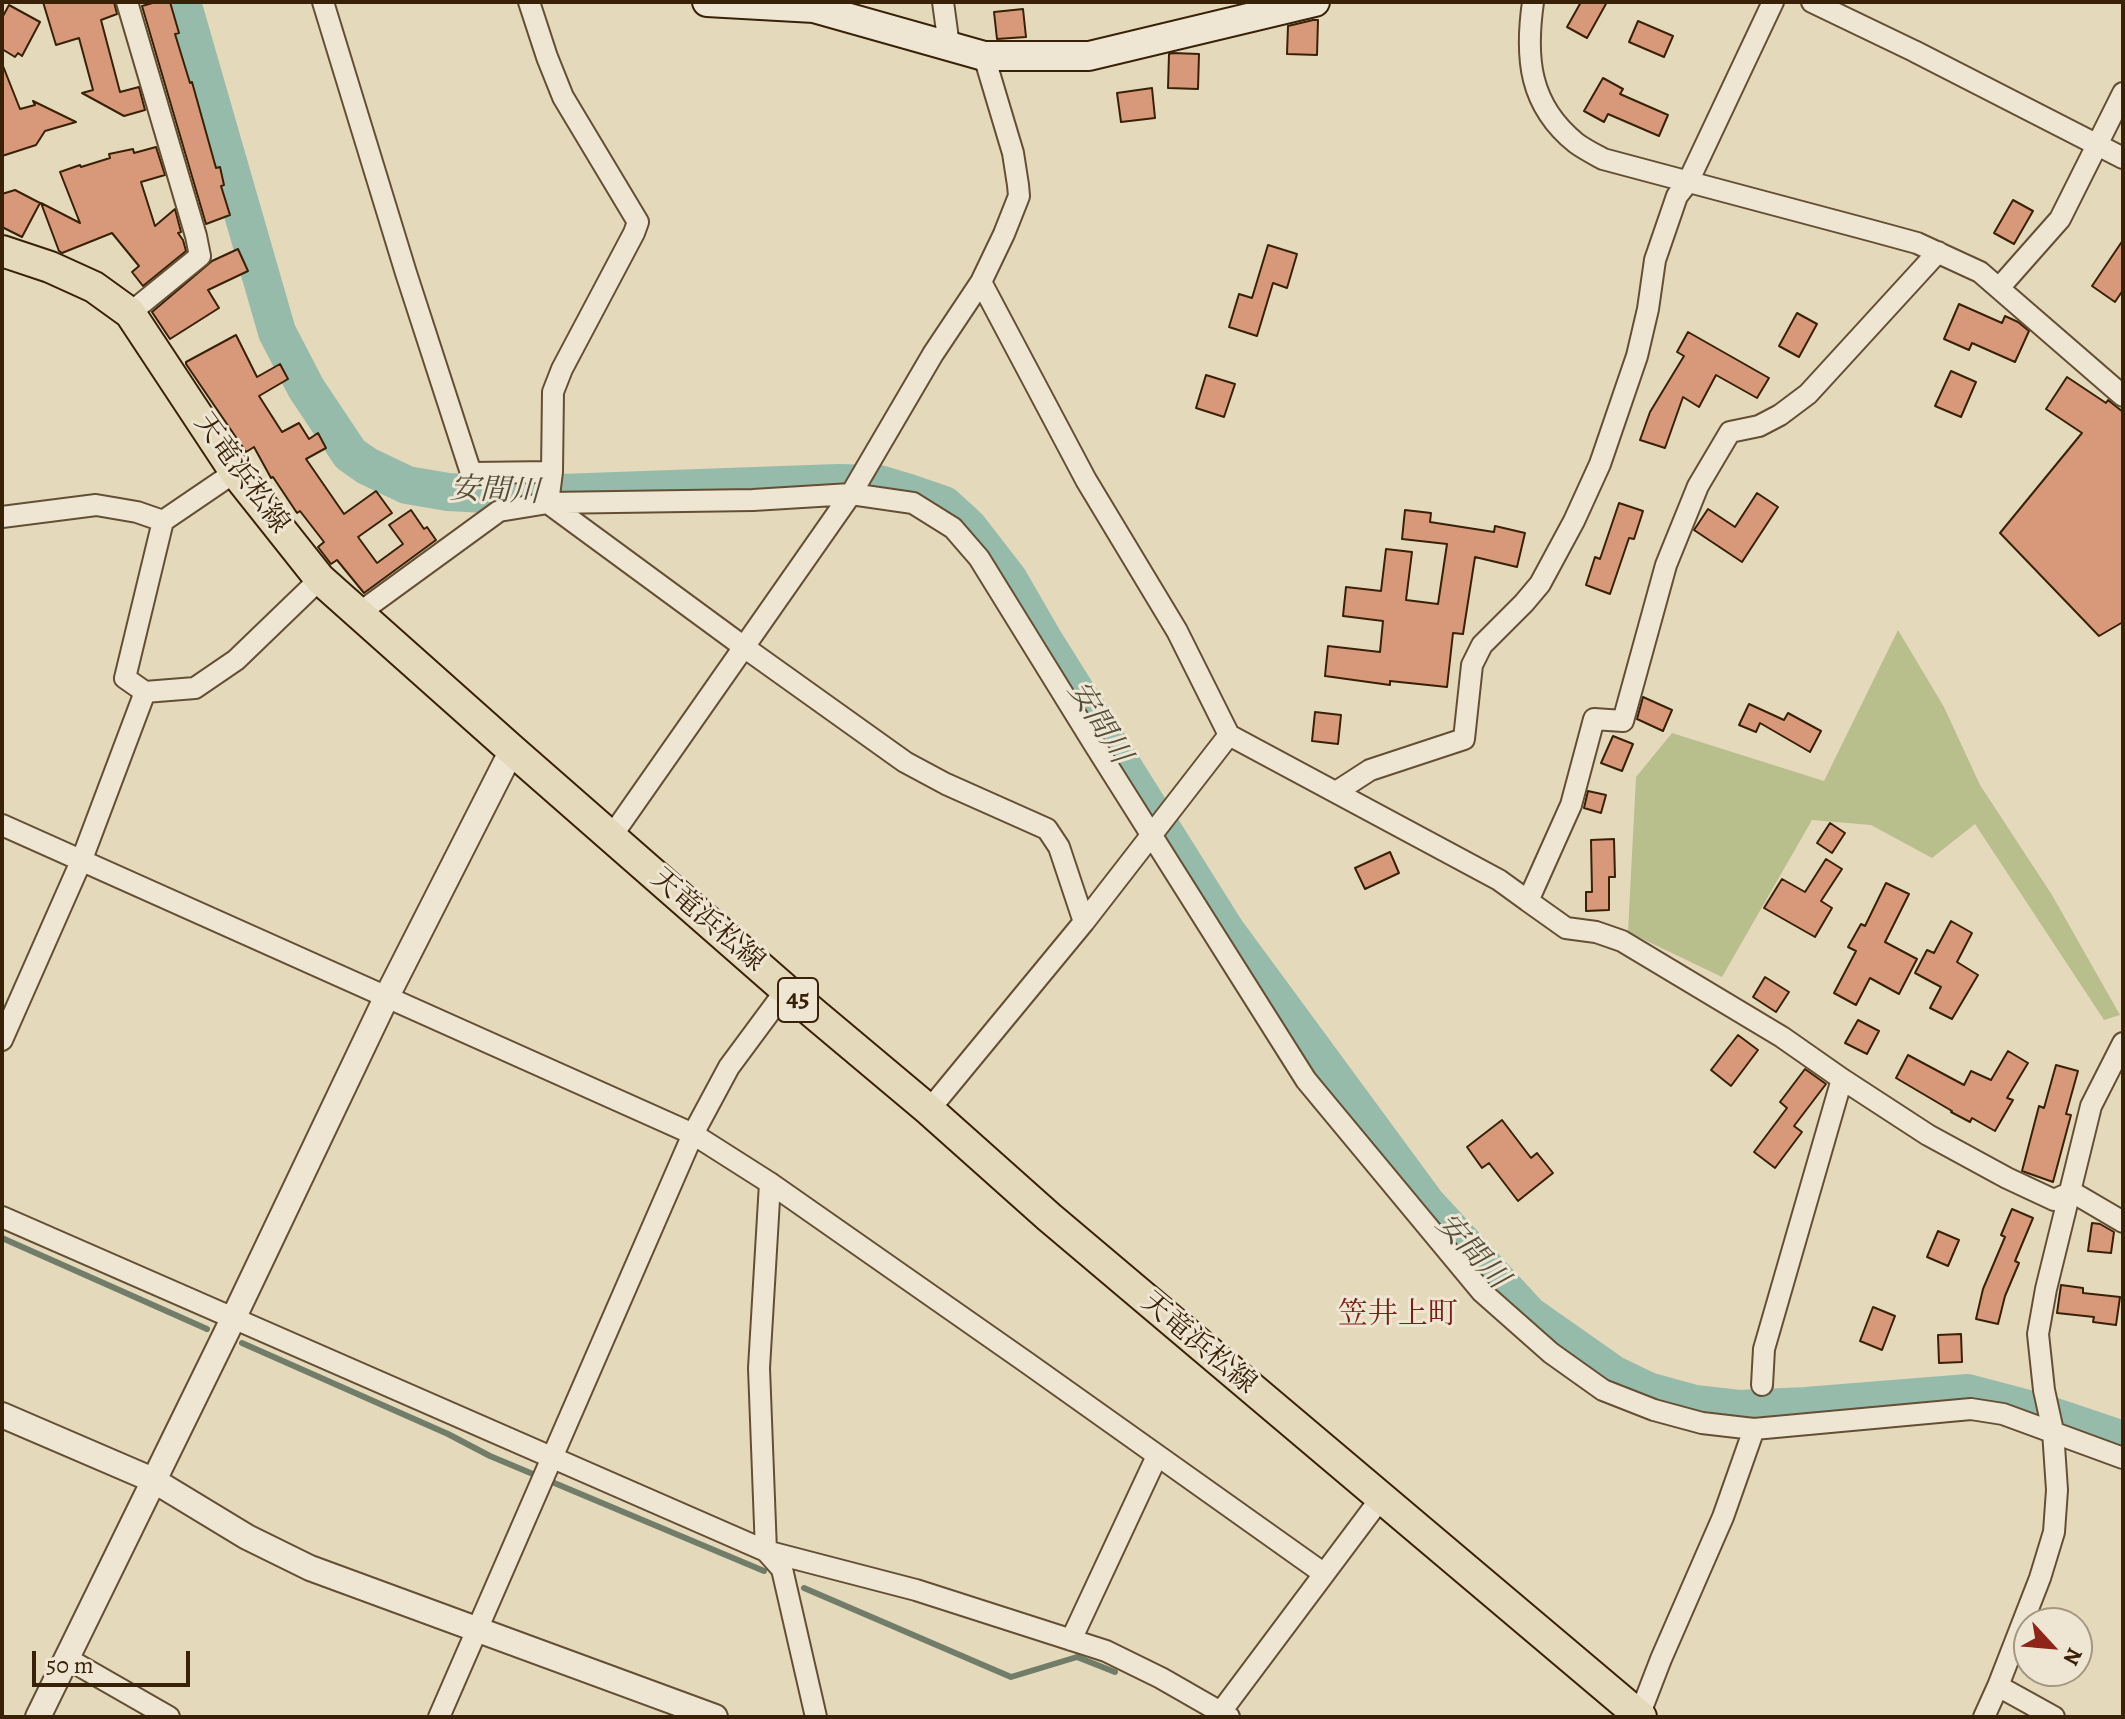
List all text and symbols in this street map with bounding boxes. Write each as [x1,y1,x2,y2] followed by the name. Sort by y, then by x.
[186,407,296,541] street label: 天竜浜松線
[449,472,541,512] water label: 安間川
[1059,675,1137,771] water label: 安間川
[643,862,771,980] street label: 天竜浜松線
[778,978,818,1022] road number: 45
[1427,1207,1515,1297] water label: 安間川
[1134,1286,1262,1402] street label: 天竜浜松線
[1338,1298,1458,1334] district label: 笠井上町
[2013,1607,2093,1687] north arrow
[36,1635,194,1685] scale bar
[2056,1643,2090,1670] text: N
[46,1649,94,1681] text: 50 m

